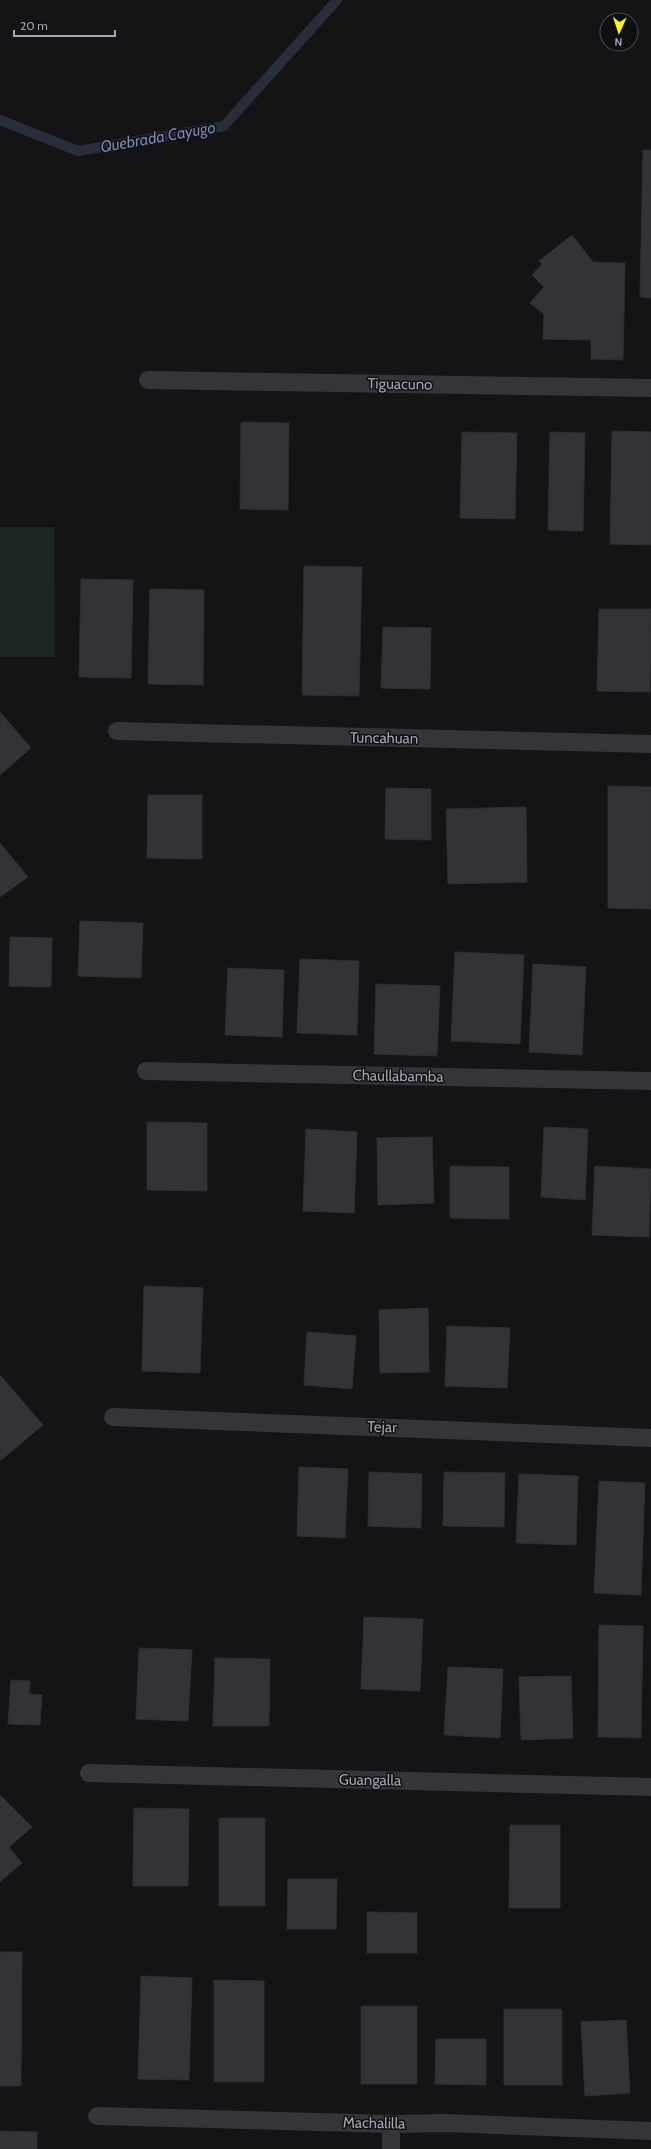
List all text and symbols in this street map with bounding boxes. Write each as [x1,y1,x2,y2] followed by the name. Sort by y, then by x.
[14,12,115,38] scale bar
[599,12,639,52] north arrow
[20,18,48,33] text: 20 m
[614,35,623,49] text: N
[99,118,217,156] water label: Quebrada Cayugo
[367,374,433,394] street label: Tiguacuno
[350,728,418,748] street label: Tuncahuan
[352,1066,444,1086] street label: Chaullabamba
[367,1417,397,1437] street label: Tejar
[339,1770,402,1790] street label: Guangalla
[343,2113,406,2133] street label: Machalilla

